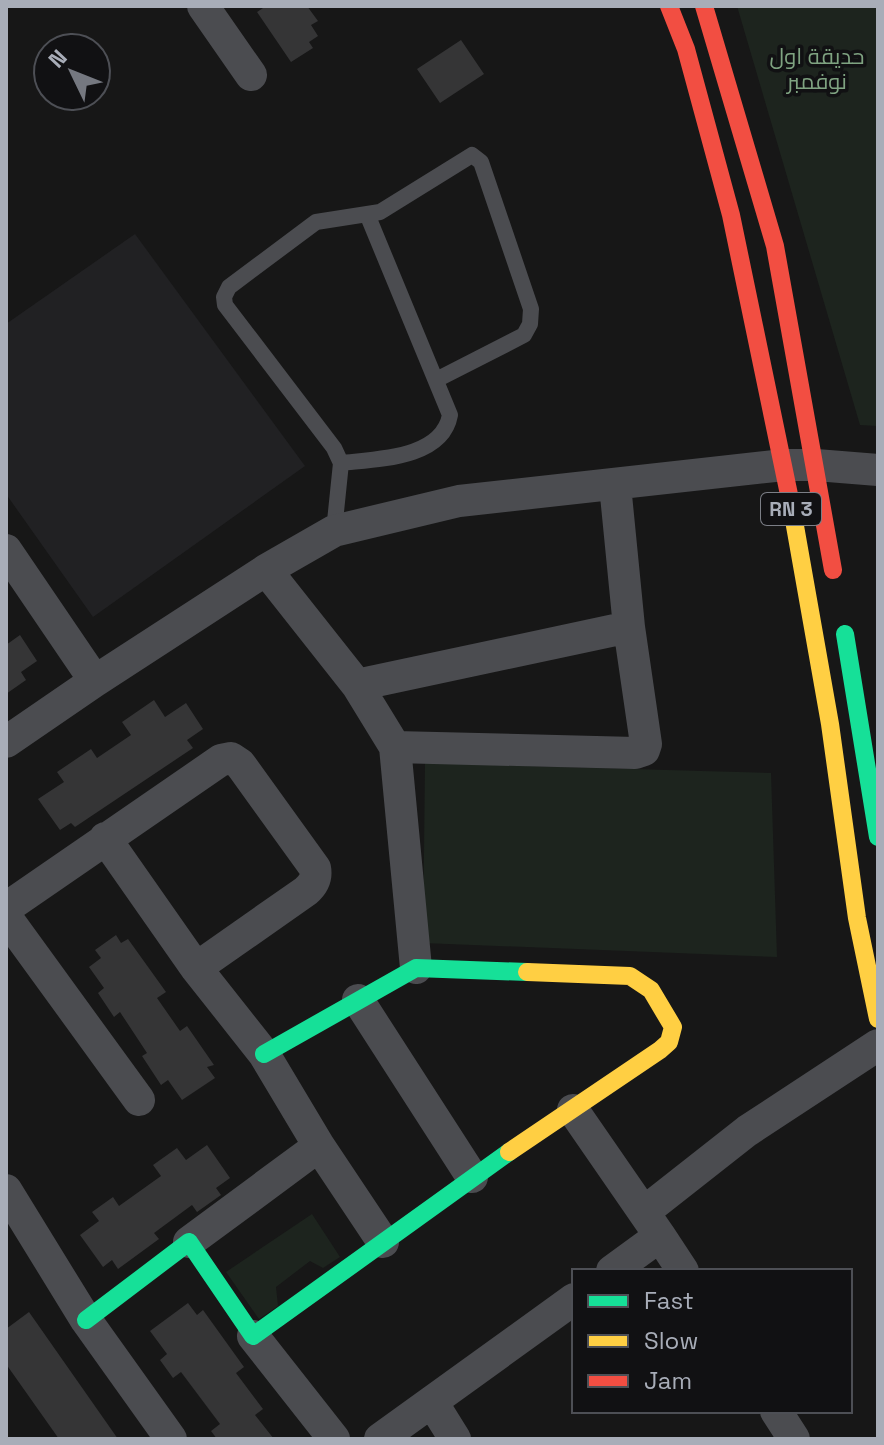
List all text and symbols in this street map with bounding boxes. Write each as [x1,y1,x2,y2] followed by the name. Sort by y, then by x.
[32,32,112,112] north arrow
[770,42,864,95] park label: حديقة اول نوفمبر
[42,43,73,73] text: N
[761,493,821,525] road number: RN 3
[572,1269,852,1413] legend
[644,1285,694,1316] text: Fast
[644,1325,698,1356] text: Slow
[644,1365,692,1396] text: Jam

